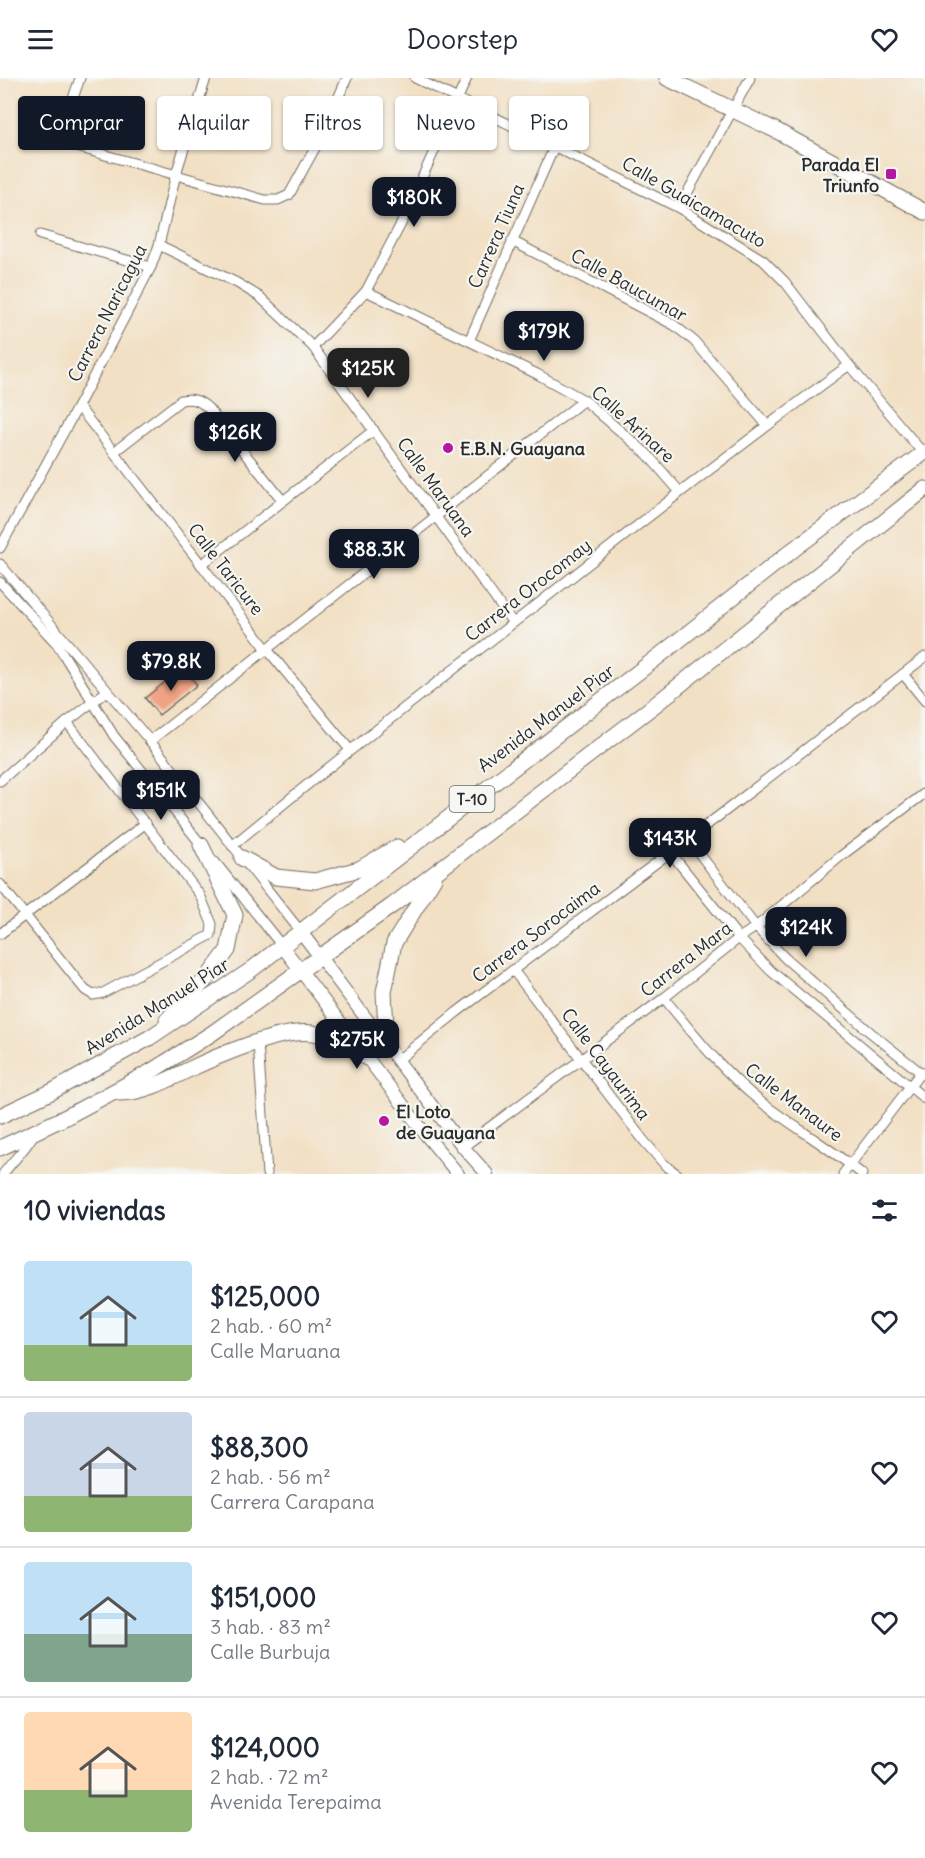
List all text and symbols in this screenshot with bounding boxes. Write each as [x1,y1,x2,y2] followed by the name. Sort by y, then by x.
[407,22,518,56] text: Doorstep
[24,23,57,56] icon: menu
[868,23,901,56] icon: heart
[18,96,145,150] chip: Comprar
[157,96,271,150] chip: Alquilar
[283,96,383,150] chip: Filtros
[395,96,497,150] chip: Nuevo
[509,96,589,150] chip: Piso
[618,151,770,253] street label: Calle Guaicamacuto
[801,153,879,197] place label: Parada El Triunfo
[884,167,898,181] marker: Parada El Triunfo
[372,177,456,228] pin: $180K
[463,180,529,292] street label: Carrera Tiuna
[386,184,442,209] text: $180K
[62,240,152,386] street label: Carrera Naricagua
[567,244,692,327] street label: Calle Baucumar
[502,311,586,362] pin: $179K
[518,318,570,343] text: $179K
[326,348,410,399] pin: $125K
[341,355,395,380] text: $125K
[587,381,679,467] street label: Calle Arinare
[193,412,277,463] pin: $126K
[208,419,262,444] text: $126K
[392,433,480,541] street label: Calle Maruana
[460,437,585,460] place label: E.B.N. Guayana
[441,441,455,455] marker: E.B.N. Guayana
[183,519,269,619] street label: Calle Taricure
[325,529,423,580] pin: $88.3K
[460,534,596,646] street label: Carrera Orocomay
[343,536,405,561] text: $88.3K
[122,641,220,692] pin: $79.8K
[141,648,201,673] text: $79.8K
[473,659,620,777] street label: Avenida Manuel Piar
[119,770,203,821] pin: $151K
[136,777,186,802] text: $151K
[450,786,494,812] road number: T-10
[628,818,712,869] pin: $143K
[643,825,697,850] text: $143K
[467,876,605,988] street label: Carrera Sorocaima
[764,907,848,958] pin: $124K
[779,914,833,939] text: $124K
[636,916,736,1002] street label: Carrera Mara
[81,952,234,1060] street label: Avenida Manuel Piar
[556,1003,656,1125] street label: Calle Cayaurima
[315,1019,399,1070] pin: $275K
[329,1026,385,1051] text: $275K
[741,1058,847,1146] street label: Calle Manaure
[396,1100,495,1144] place label: El Loto de Guayana
[377,1114,391,1128] marker: El Loto de Guayana
[24,1194,166,1227] text: 10 viviendas
[868,1194,901,1227] icon: filters
[210,1280,320,1313] text: $125,000
[72,1285,144,1357] icon: home
[868,1305,901,1338] icon: heart
[210,1313,332,1338] text: 2 hab. · 60 m²
[210,1338,341,1363] text: Calle Maruana
[210,1431,309,1464] text: $88,300
[72,1436,144,1508] icon: home
[868,1456,901,1489] icon: heart
[210,1464,331,1489] text: 2 hab. · 56 m²
[210,1489,375,1514] text: Carrera Carapana
[210,1581,316,1614] text: $151,000
[72,1586,144,1658] icon: home
[868,1606,901,1639] icon: heart
[210,1614,331,1639] text: 3 hab. · 83 m²
[210,1639,330,1664] text: Calle Burbuja
[210,1731,320,1764] text: $124,000
[72,1736,144,1808] icon: home
[868,1756,901,1789] icon: heart
[210,1764,328,1789] text: 2 hab. · 72 m²
[210,1789,382,1814] text: Avenida Terepaima

